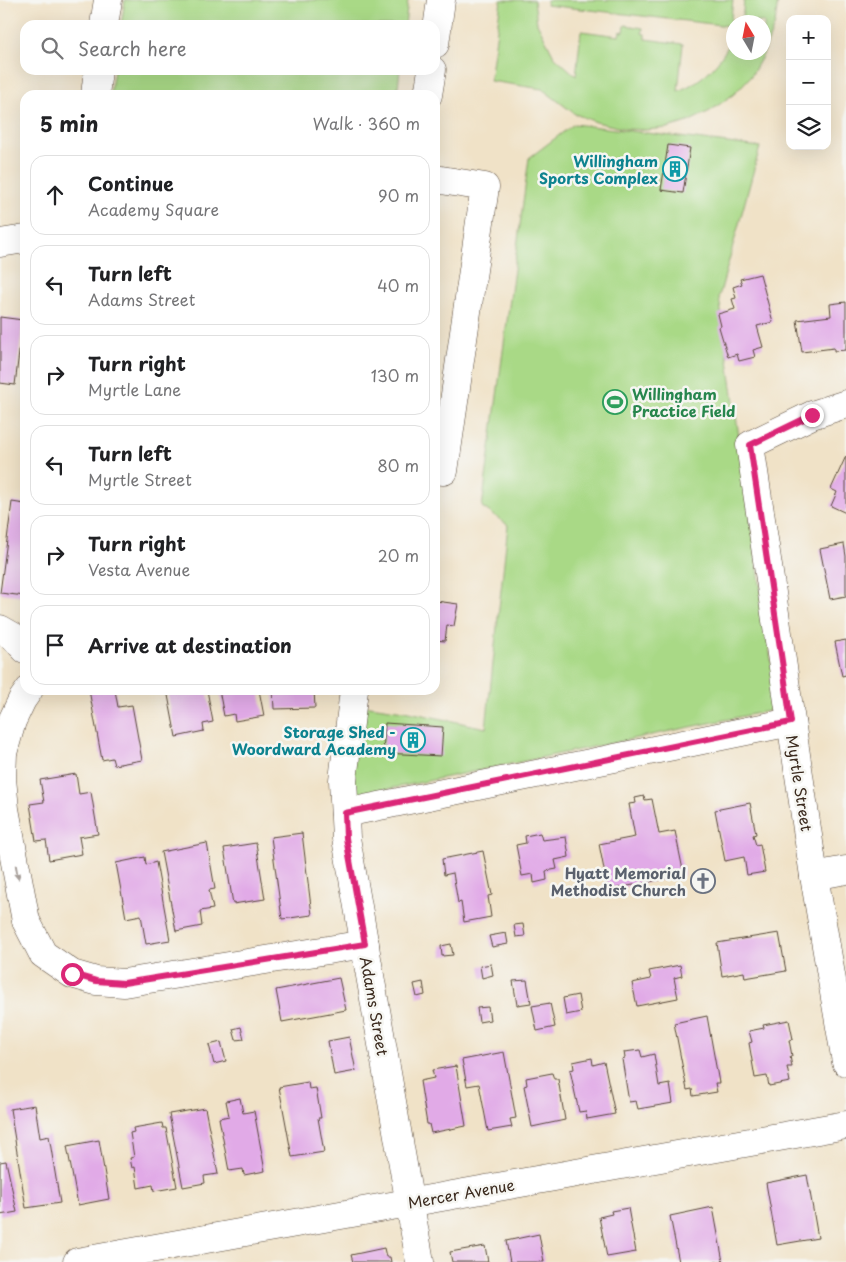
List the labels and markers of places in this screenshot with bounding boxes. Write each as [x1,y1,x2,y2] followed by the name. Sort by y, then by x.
[539,149,659,189] place label: Willingham Sports Complex
[662,156,688,182] building icon: Willingham Sports Complex
[632,382,735,422] place label: Willingham Practice Field
[602,389,628,415] sports icon: Willingham Practice Field
[232,720,396,760] place label: Storage Shed - Woordward Academy
[400,727,426,753] building icon: Storage Shed - Woordward Academy
[551,861,686,901] place label: Hyatt Memorial Methodist Church
[690,868,716,894] church icon: Hyatt Memorial Methodist Church

